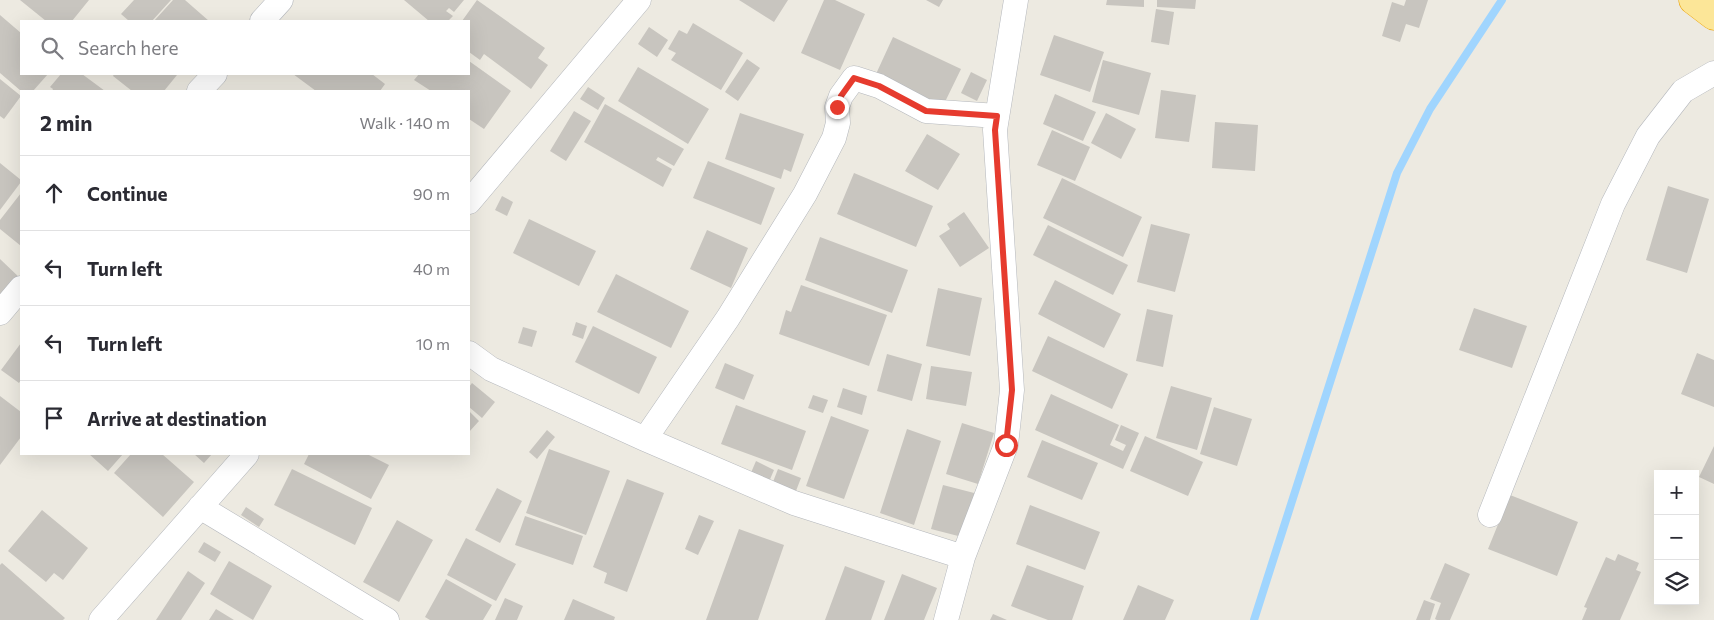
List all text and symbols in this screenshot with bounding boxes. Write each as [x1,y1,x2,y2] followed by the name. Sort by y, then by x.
[20,20,470,75] search box
[38,34,66,62] icon: search
[78,36,178,59] text: Search here
[826,96,849,119] route end
[40,110,92,135] text: 2 min
[360,113,450,132] text: Walk · 140 m
[40,179,68,207] icon: ahead
[87,182,167,205] text: Continue
[413,184,450,203] text: 90 m
[40,254,68,282] icon: left
[87,257,162,280] text: Turn left
[413,259,450,278] text: 40 m
[40,329,68,357] icon: left
[87,332,162,355] text: Turn left
[416,334,450,353] text: 10 m
[40,404,68,432] icon: arrive
[87,407,267,430] text: Arrive at destination
[995,434,1018,457] route start
[1654,470,1699,605] map controls
[1654,470,1699,515] button: +
[1654,515,1699,560] button: −
[1654,560,1699,605] button: layers

